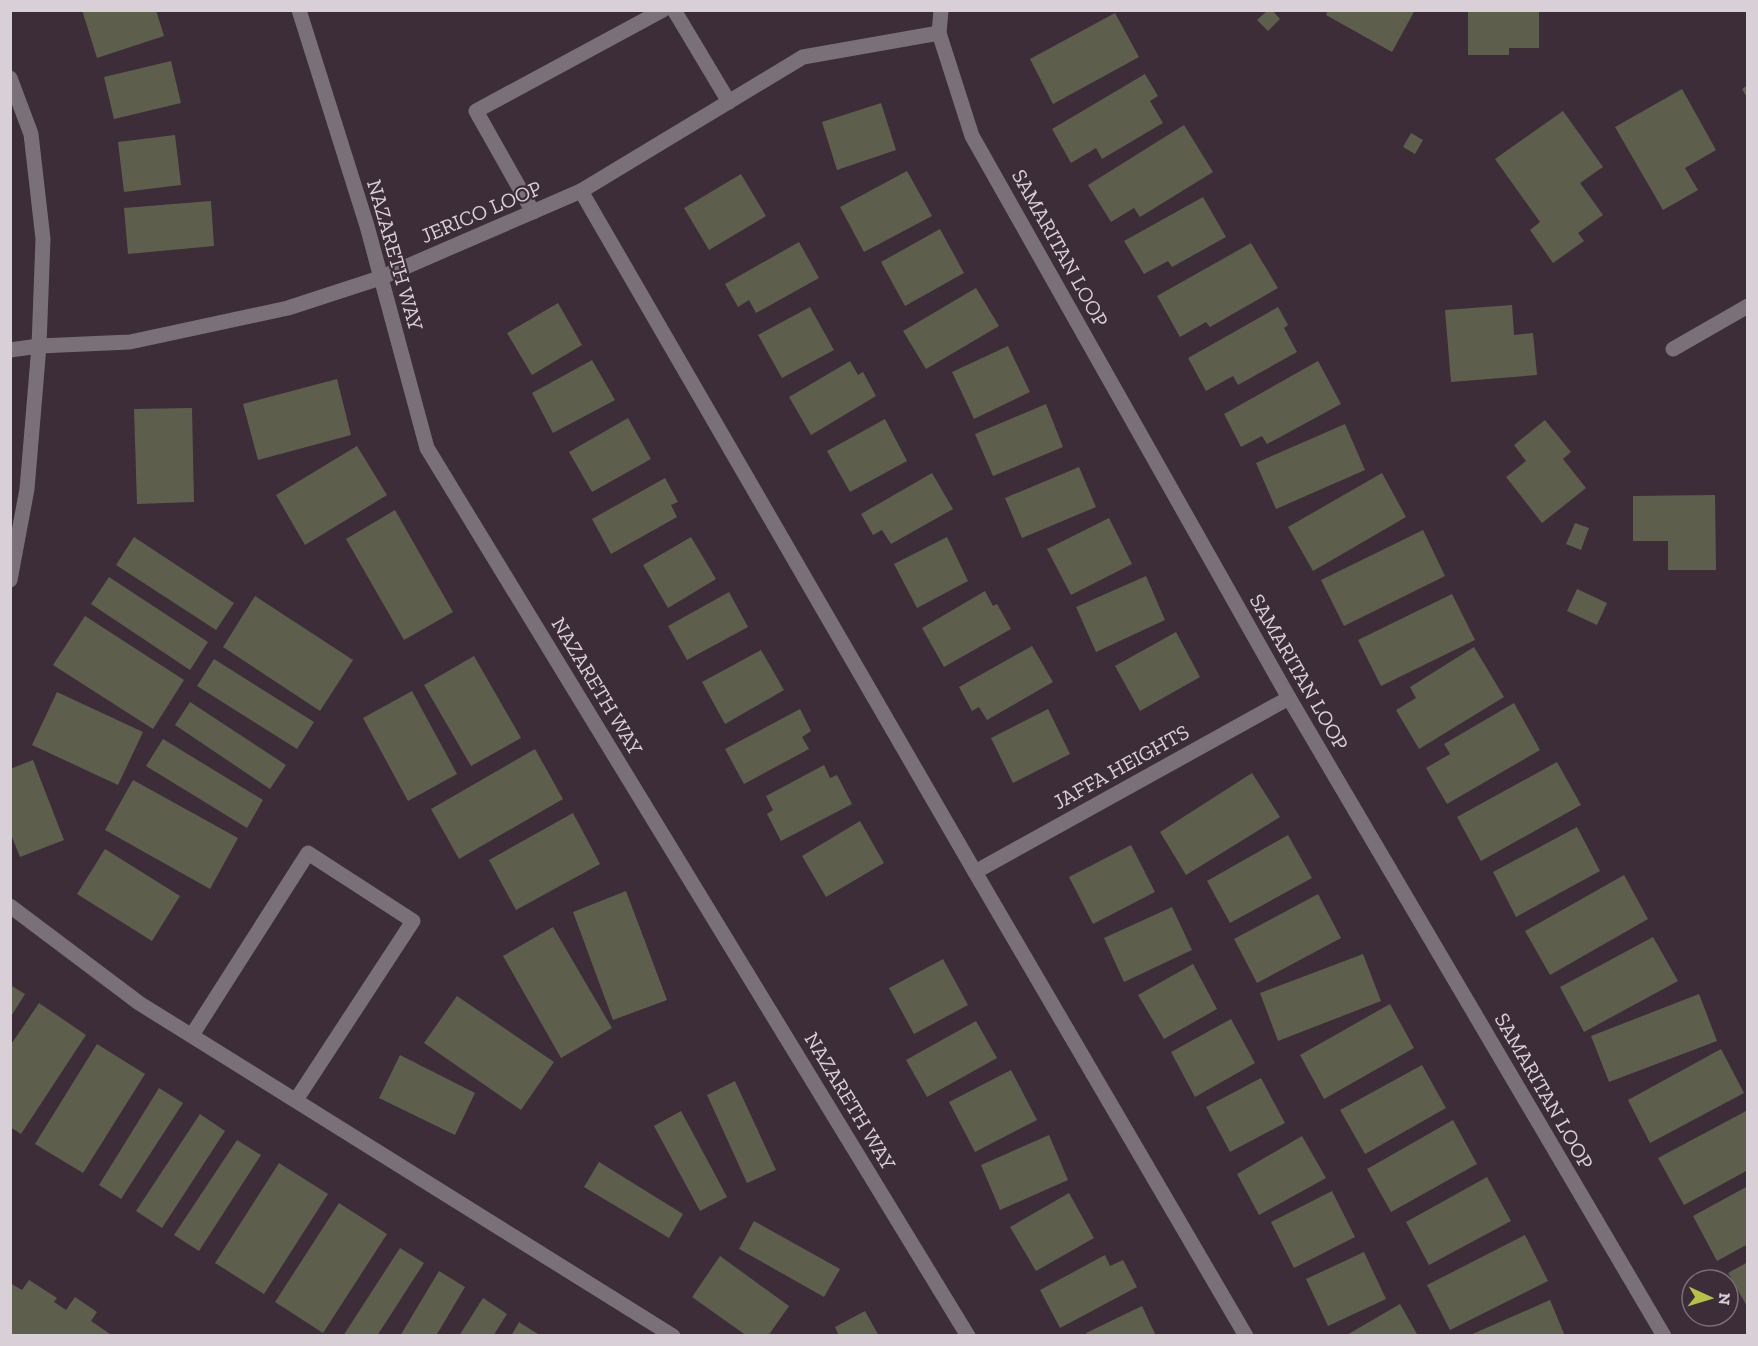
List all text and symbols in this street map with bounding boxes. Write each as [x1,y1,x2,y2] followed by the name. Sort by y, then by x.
[1007,165,1114,331] street label: SAMARITAN LOOP
[417,175,545,248] street label: JERICO LOOP
[362,176,429,333] street label: NAZARETH WAY
[1245,589,1354,754] street label: SAMARITAN LOOP
[547,612,648,759] street label: NAZARETH WAY
[1048,719,1193,814] street label: JAFFA HEIGHTS
[1490,1008,1599,1173] street label: SAMARITAN LOOP
[800,1027,901,1174] street label: NAZARETH WAY
[1680,1268,1740,1328] north arrow
[1715,1292,1734,1306] text: N

